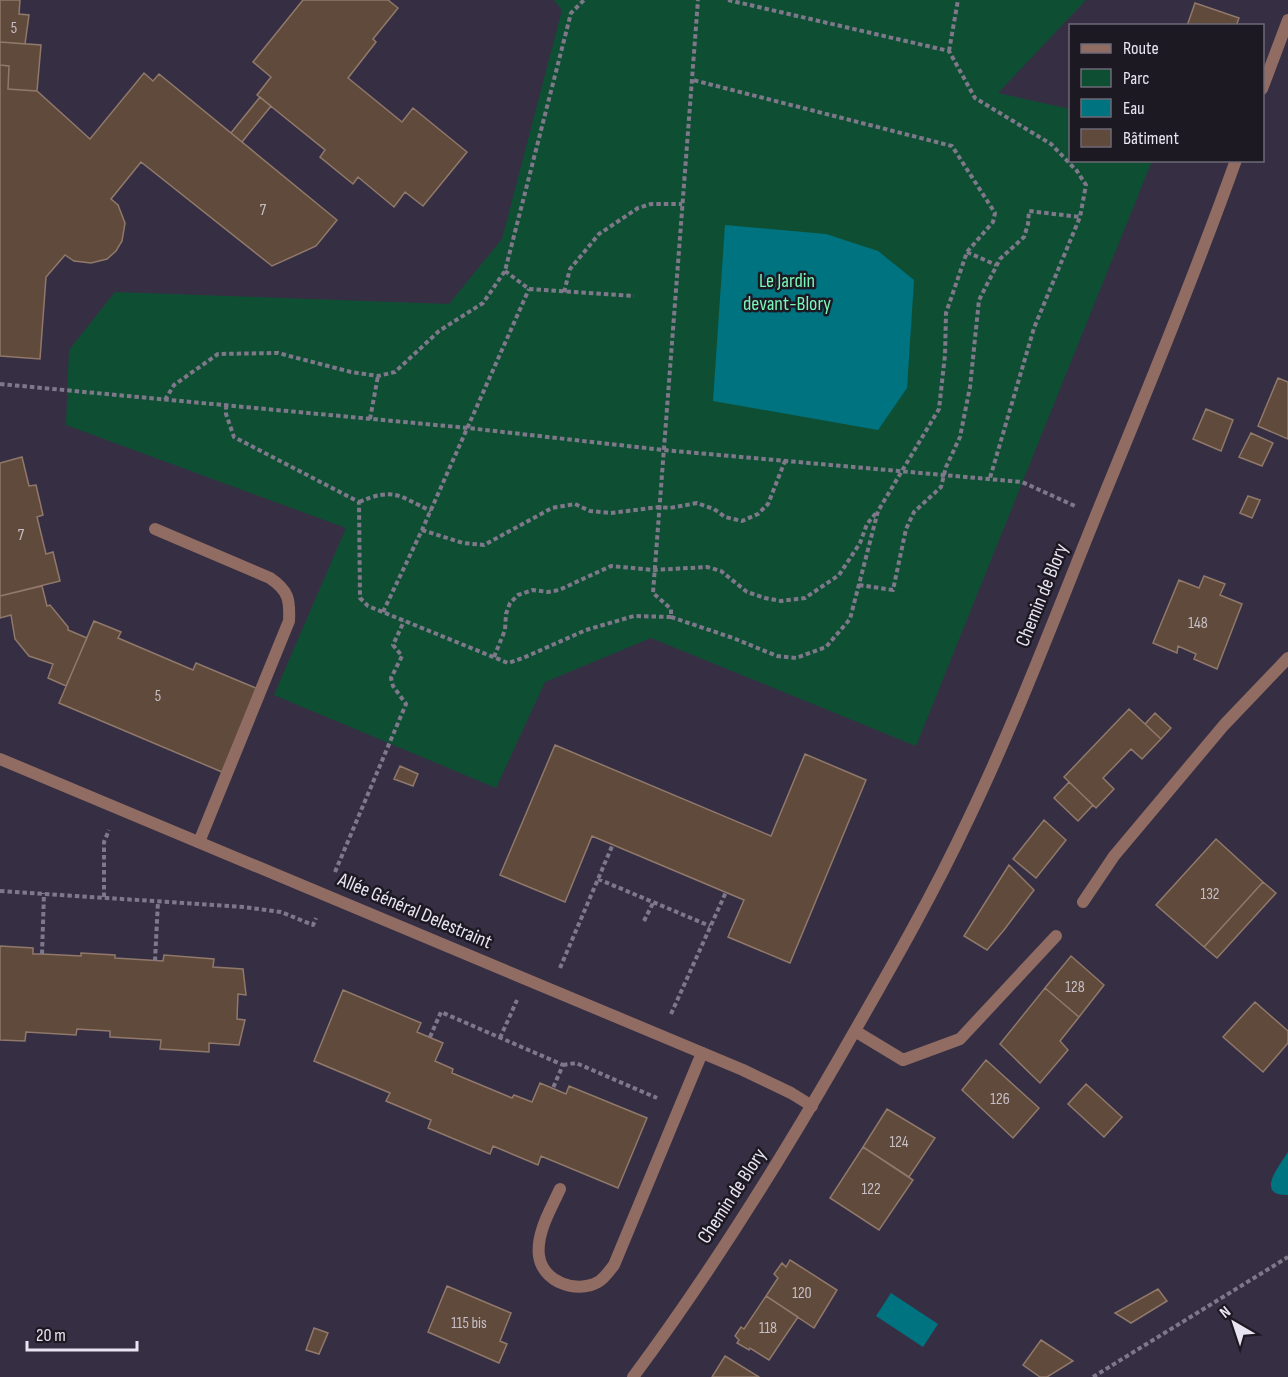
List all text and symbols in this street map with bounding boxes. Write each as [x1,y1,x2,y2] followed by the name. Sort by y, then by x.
[11,19,17,38] house number: 5
[1069,24,1264,162] legend
[1123,38,1159,59] text: Route
[1123,68,1149,89] text: Parc
[1123,98,1145,119] text: Eau
[1123,128,1179,149] text: Bâtiment
[260,201,267,220] house number: 7
[743,269,831,316] park label: Le Jardin devant-Blory
[18,526,25,545] house number: 7
[1011,540,1074,650] street label: Chemin de Blory
[1188,614,1208,633] house number: 148
[155,687,161,706] house number: 5
[334,867,496,954] street label: Allée Général Delestraint
[1201,885,1219,904] house number: 132
[1065,978,1085,997] house number: 128
[990,1090,1010,1109] house number: 126
[890,1133,909,1152] house number: 124
[692,1144,772,1248] street label: Chemin de Blory
[862,1180,880,1199] house number: 122
[792,1284,812,1303] house number: 120
[1204,1293,1264,1353] north arrow
[1216,1302,1235,1323] text: N
[27,1314,136,1352] scale bar
[451,1314,487,1333] house number: 115 bis
[759,1319,777,1338] house number: 118
[36,1325,66,1346] text: 20 m

